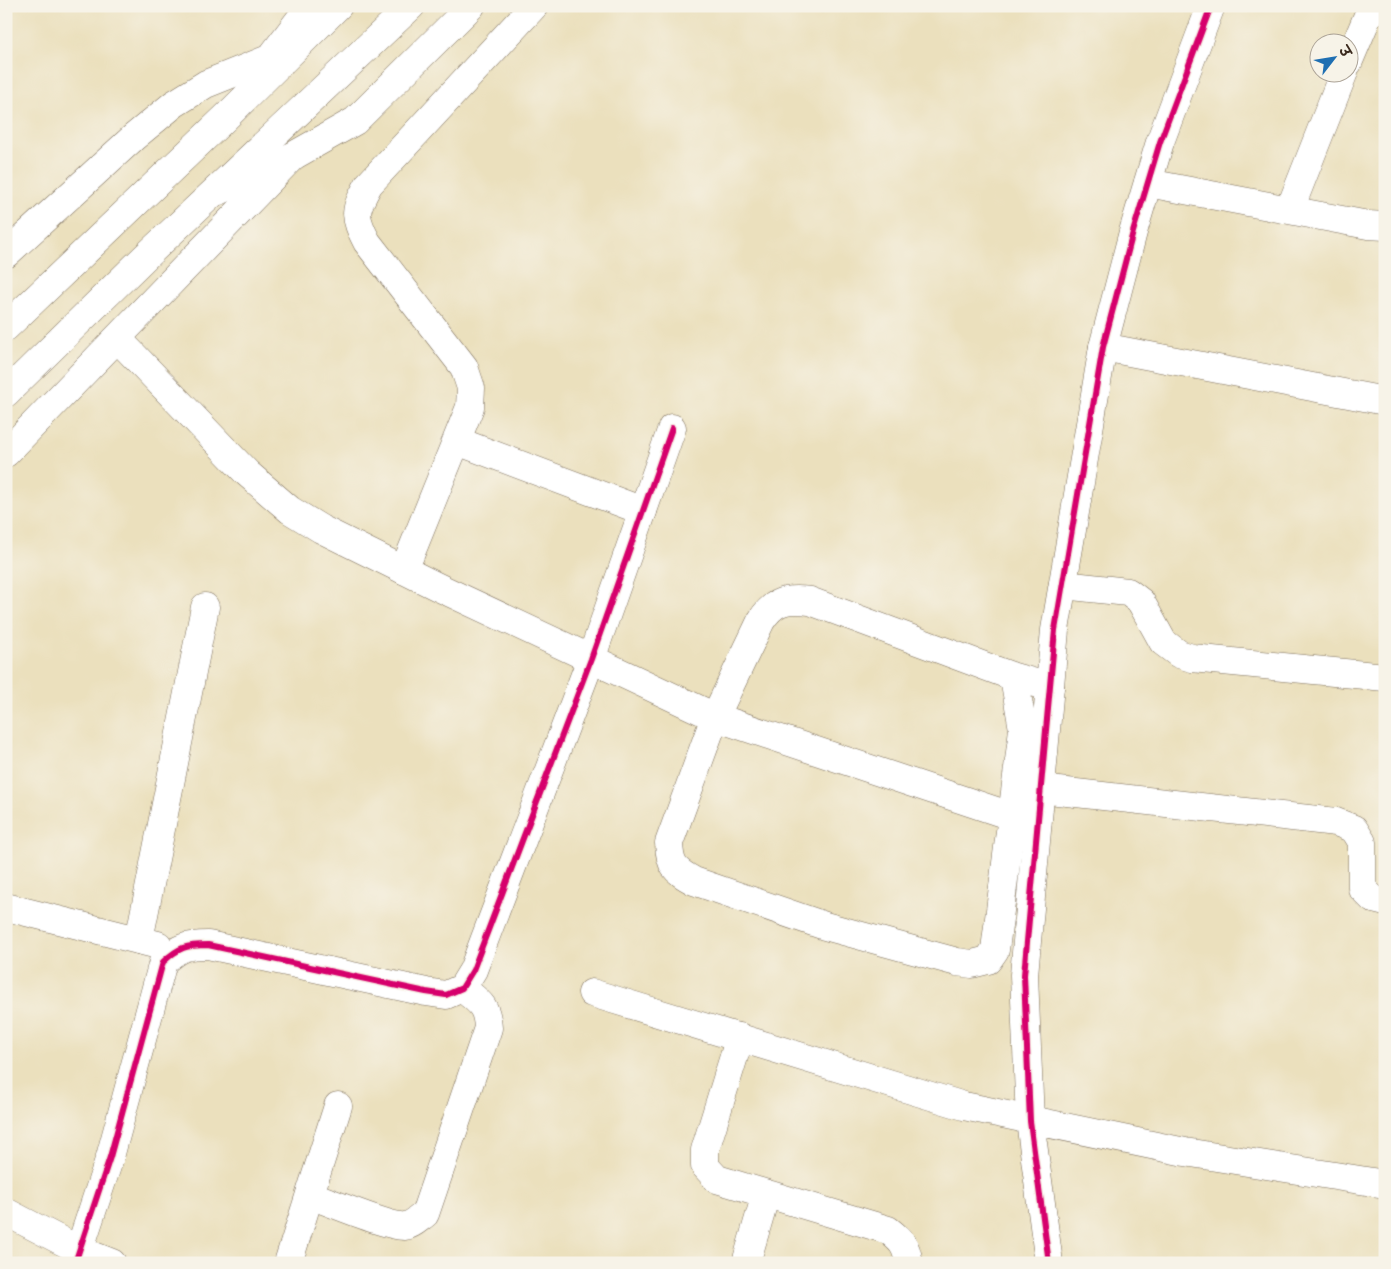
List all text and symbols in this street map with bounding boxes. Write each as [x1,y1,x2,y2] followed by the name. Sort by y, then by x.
[1308,32,1358,82] north arrow
[1334,40,1357,61] text: उ

